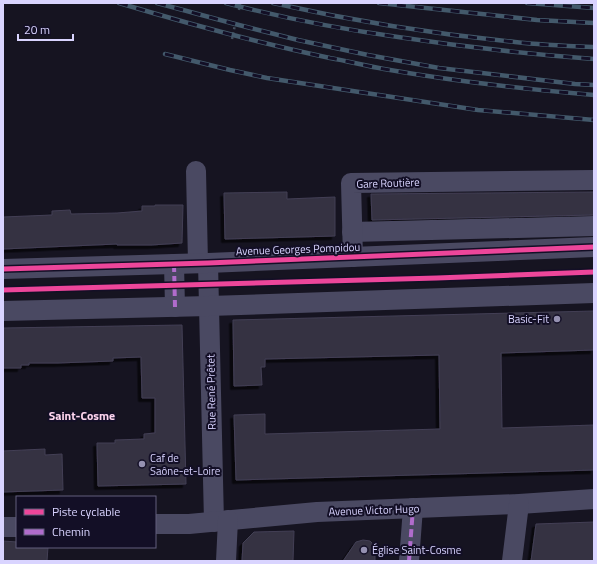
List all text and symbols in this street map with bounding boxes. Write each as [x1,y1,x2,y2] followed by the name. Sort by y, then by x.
[18,16,73,42] scale bar
[24,20,50,39] text: 20 m
[356,174,420,192] street label: Gare Routière
[235,239,361,259] street label: Avenue Georges Pompidou
[508,311,549,327] place label: Basic-Fit
[552,314,562,324] marker: Basic-Fit
[202,354,220,430] street label: Rue René Prêtet
[49,406,115,425] district label: Saint-Cosme
[150,450,221,479] place label: Caf de Saône-et-Loire
[137,459,147,469] marker: Caf de Saône-et-Loire
[16,496,156,548] legend
[328,500,420,520] street label: Avenue Victor Hugo
[52,502,120,521] text: Piste cyclable
[52,522,90,541] text: Chemin
[372,542,462,558] place label: Église Saint-Cosme
[359,545,369,555] marker: Église Saint-Cosme

